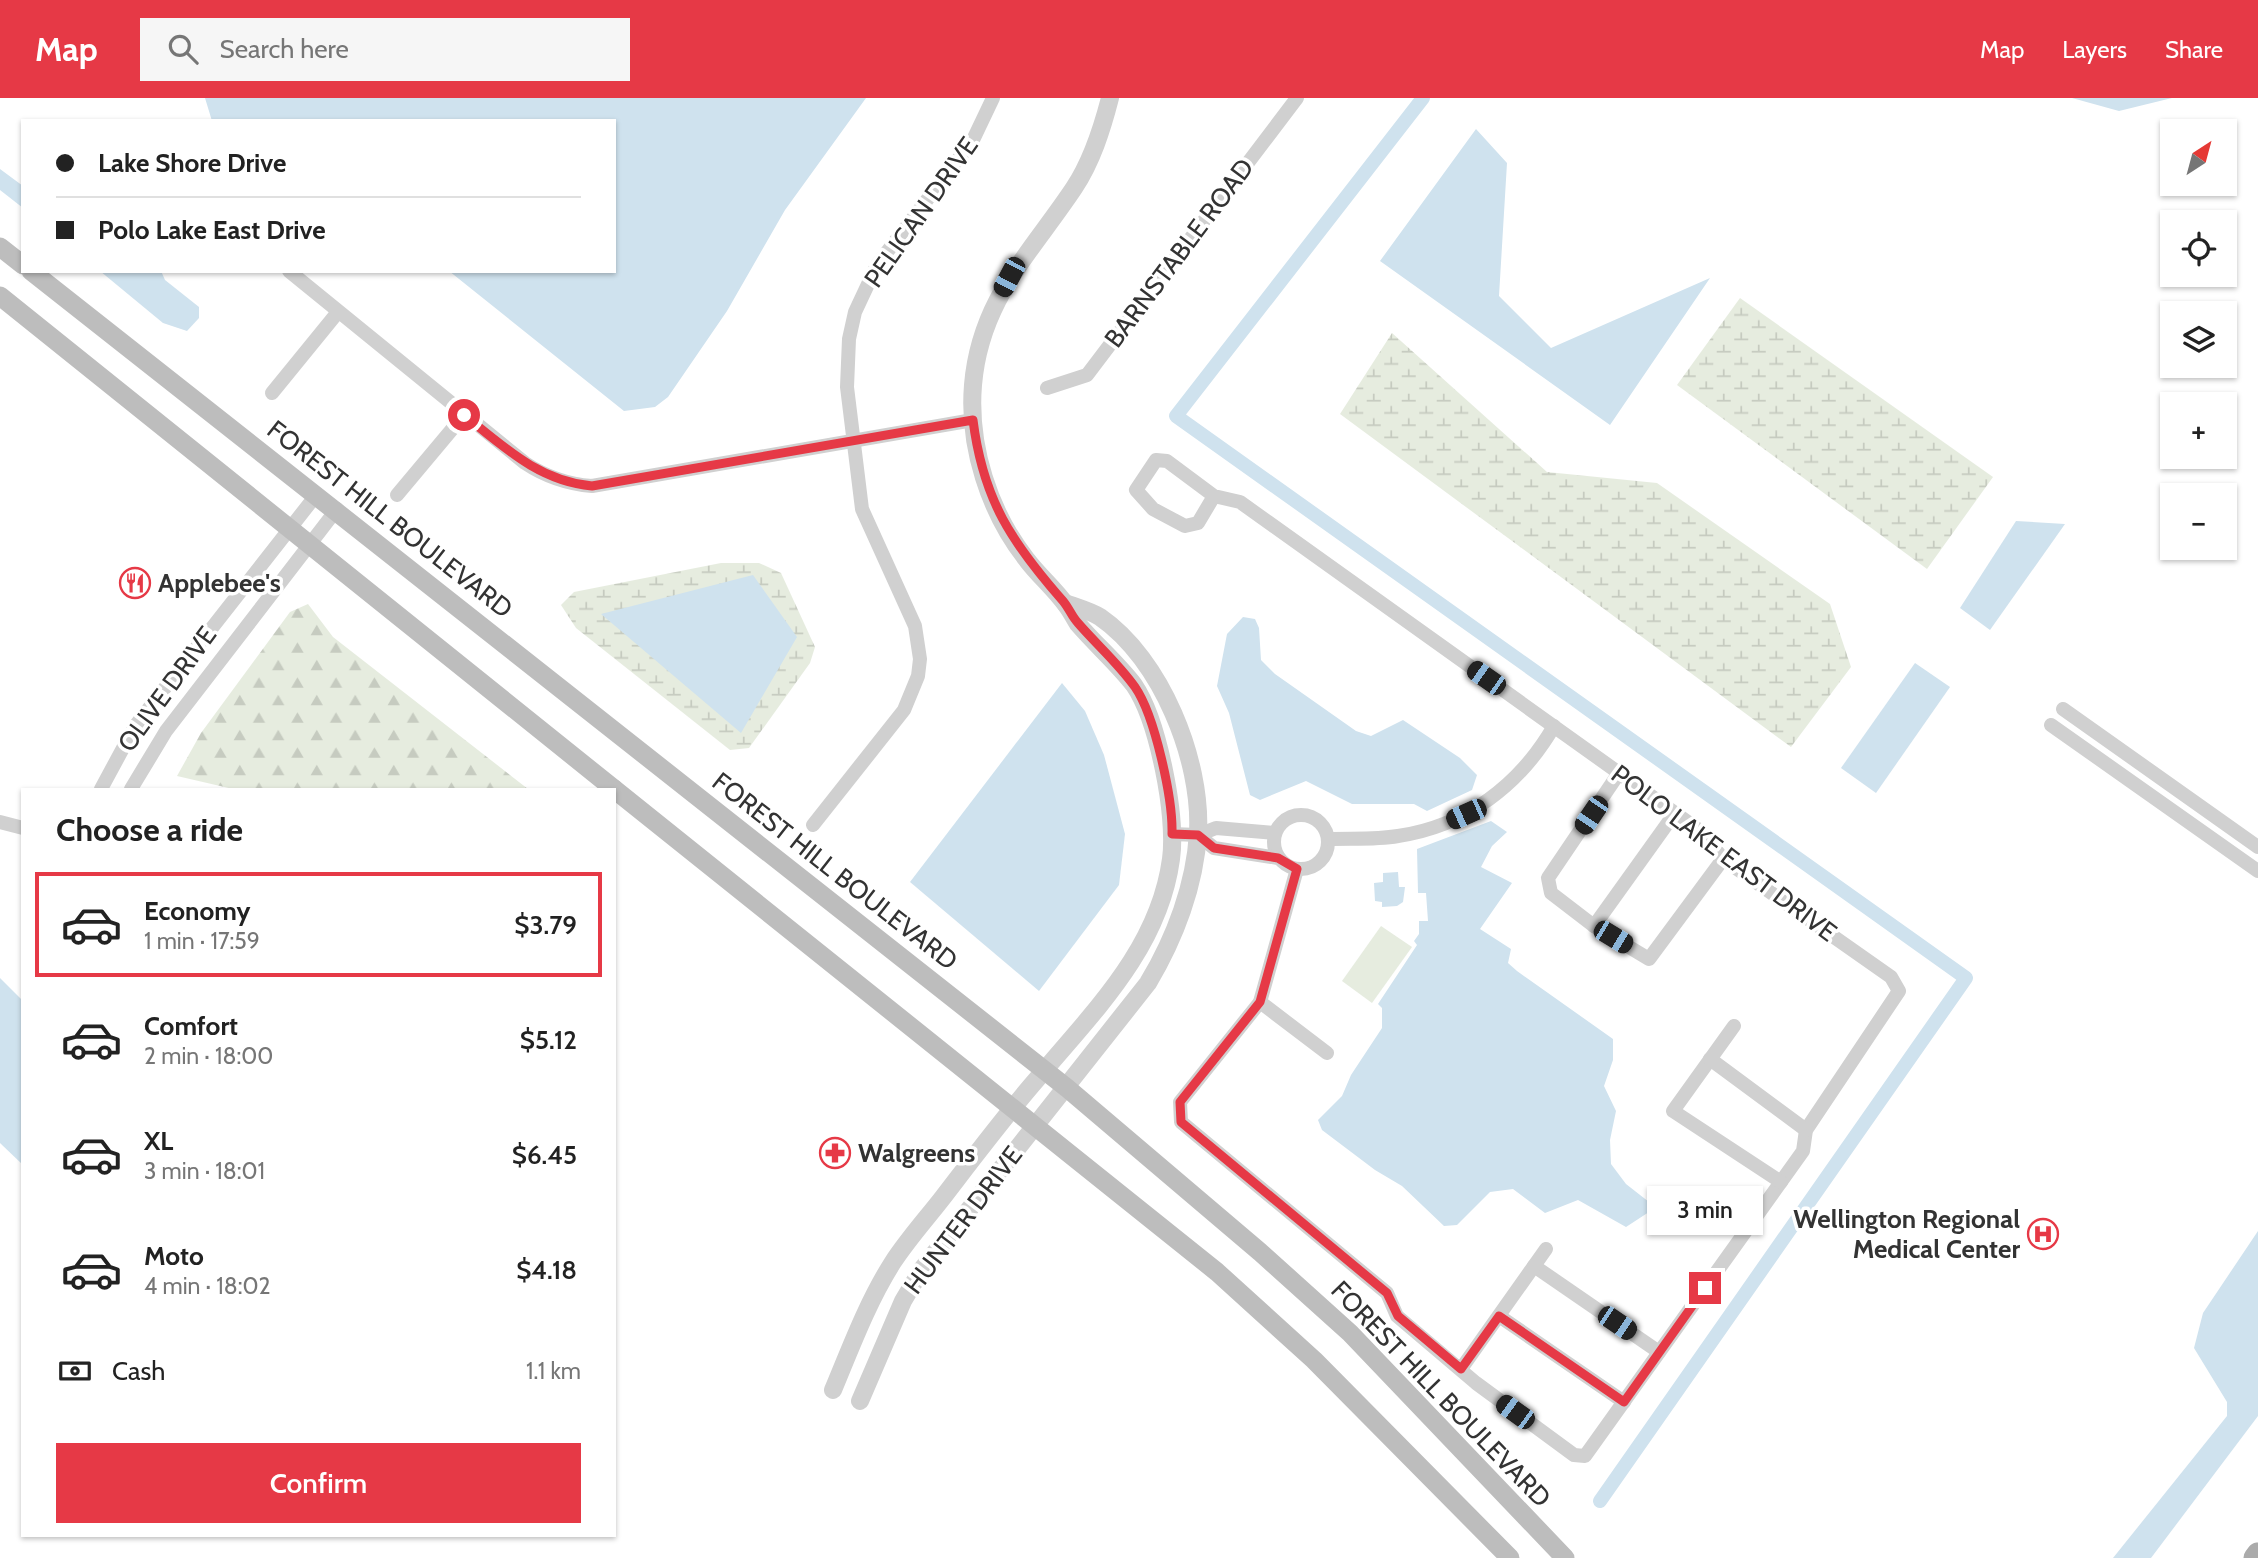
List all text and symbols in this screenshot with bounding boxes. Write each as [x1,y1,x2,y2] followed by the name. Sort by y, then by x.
[140,18,630,81] search box
[35,29,98,69] text: Map
[164,30,202,68] icon: search
[220,33,349,65] text: Search here
[1980,35,2024,64] text: Map
[2062,35,2127,64] text: Layers
[2165,35,2223,64] text: Share
[2160,119,2236,196] north arrow
[2160,119,2237,560] map controls
[857,130,985,294] street label: PELICAN DRIVE
[98,147,286,179] text: Lake Shore Drive
[1098,152,1260,354] street label: BARNSTABLE ROAD
[2160,210,2237,287] button: locate
[98,214,326,246] text: Polo Lake East Drive
[990,254,1029,300] car
[2160,301,2237,378] button: layers
[2160,392,2237,469] button: +
[448,399,480,431] route start
[261,413,519,625] street label: FOREST HILL BOULEVARD
[2160,483,2237,560] button: −
[118,566,152,600] restaurant icon: Applebee's
[158,567,281,599] place label: Applebee's
[111,620,223,758] street label: OLIVE DRIVE
[1463,657,1510,699] car
[1605,758,1843,948] street label: POLO LAKE EAST DRIVE
[706,765,964,977] street label: FOREST HILL BOULEVARD
[1571,792,1612,838] car
[1443,796,1490,832] car
[56,810,243,849] text: Choose a ride
[60,893,123,956] icon: car
[144,895,250,927] text: Economy
[514,909,577,941] text: $3.79
[1590,917,1637,957] car
[144,927,260,955] text: 1 min · 17:59
[60,1008,123,1071] icon: car
[144,1010,238,1042] text: Comfort
[520,1024,577,1056] text: $5.12
[144,1042,273,1070] text: 2 min · 18:00
[60,1123,123,1186] icon: car
[144,1125,173,1157] text: XL
[818,1136,852,1170] pharmacy icon: Walgreens
[858,1137,975,1169] place label: Walgreens
[512,1139,577,1171] text: $6.45
[897,1140,1029,1300] street label: HUNTER DRIVE
[144,1157,265,1185] text: 3 min · 18:01
[1647,1186,1763,1236] callout: 3 min
[1677,1196,1733,1224] text: 3 min
[1793,1203,2020,1265] place label: Wellington Regional Medical Center
[2026,1217,2060,1251] hospital icon: Wellington Regional Medical Center
[60,1238,123,1301] icon: car
[144,1240,204,1272] text: Moto
[516,1254,577,1286] text: $4.18
[144,1272,271,1300] text: 4 min · 18:02
[1689,1272,1721,1304] route end
[1325,1274,1557,1514] street label: FOREST HILL BOULEVARD
[1594,1303,1641,1343] car
[56,1352,94,1390] icon: cash
[112,1355,165,1387] text: Cash
[526,1357,581,1385] text: 1.1 km
[1492,1391,1539,1433] car
[56,1443,581,1523] button: Confirm

